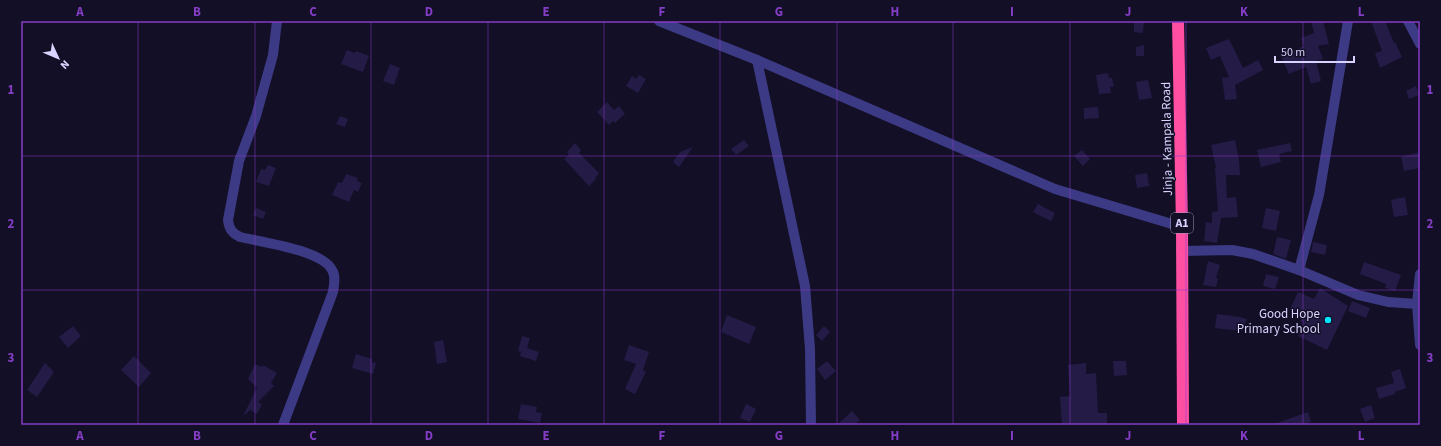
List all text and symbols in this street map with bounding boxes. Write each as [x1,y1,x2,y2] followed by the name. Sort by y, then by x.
[75,3,84,21] text: A
[193,3,201,21] text: B
[309,3,317,21] text: C
[425,3,433,21] text: D
[542,3,550,21] text: E
[659,3,666,21] text: F
[775,3,783,21] text: G
[891,3,899,21] text: H
[1010,3,1014,21] text: I
[1125,3,1131,21] text: J
[1240,3,1249,21] text: K
[1358,3,1365,21] text: L
[38,38,78,78] north arrow
[1275,38,1354,64] scale bar
[1281,44,1305,61] text: 50 m
[57,57,73,72] text: N
[8,81,15,99] text: 1
[1427,81,1434,99] text: 1
[1157,82,1177,196] street label: Jinja - Kampala Road
[1171,213,1193,233] road number: A1
[8,215,15,233] text: 2
[1427,215,1434,233] text: 2
[1237,305,1320,338] place label: Good Hope Primary School
[1323,315,1333,325] marker: Good Hope Primary School
[8,349,15,367] text: 3
[1427,349,1434,367] text: 3
[75,427,84,445] text: A
[193,427,201,445] text: B
[309,427,317,445] text: C
[425,427,433,445] text: D
[542,427,550,445] text: E
[659,427,666,445] text: F
[775,427,783,445] text: G
[891,427,899,445] text: H
[1010,427,1014,445] text: I
[1125,427,1131,445] text: J
[1240,427,1249,445] text: K
[1358,427,1365,445] text: L

